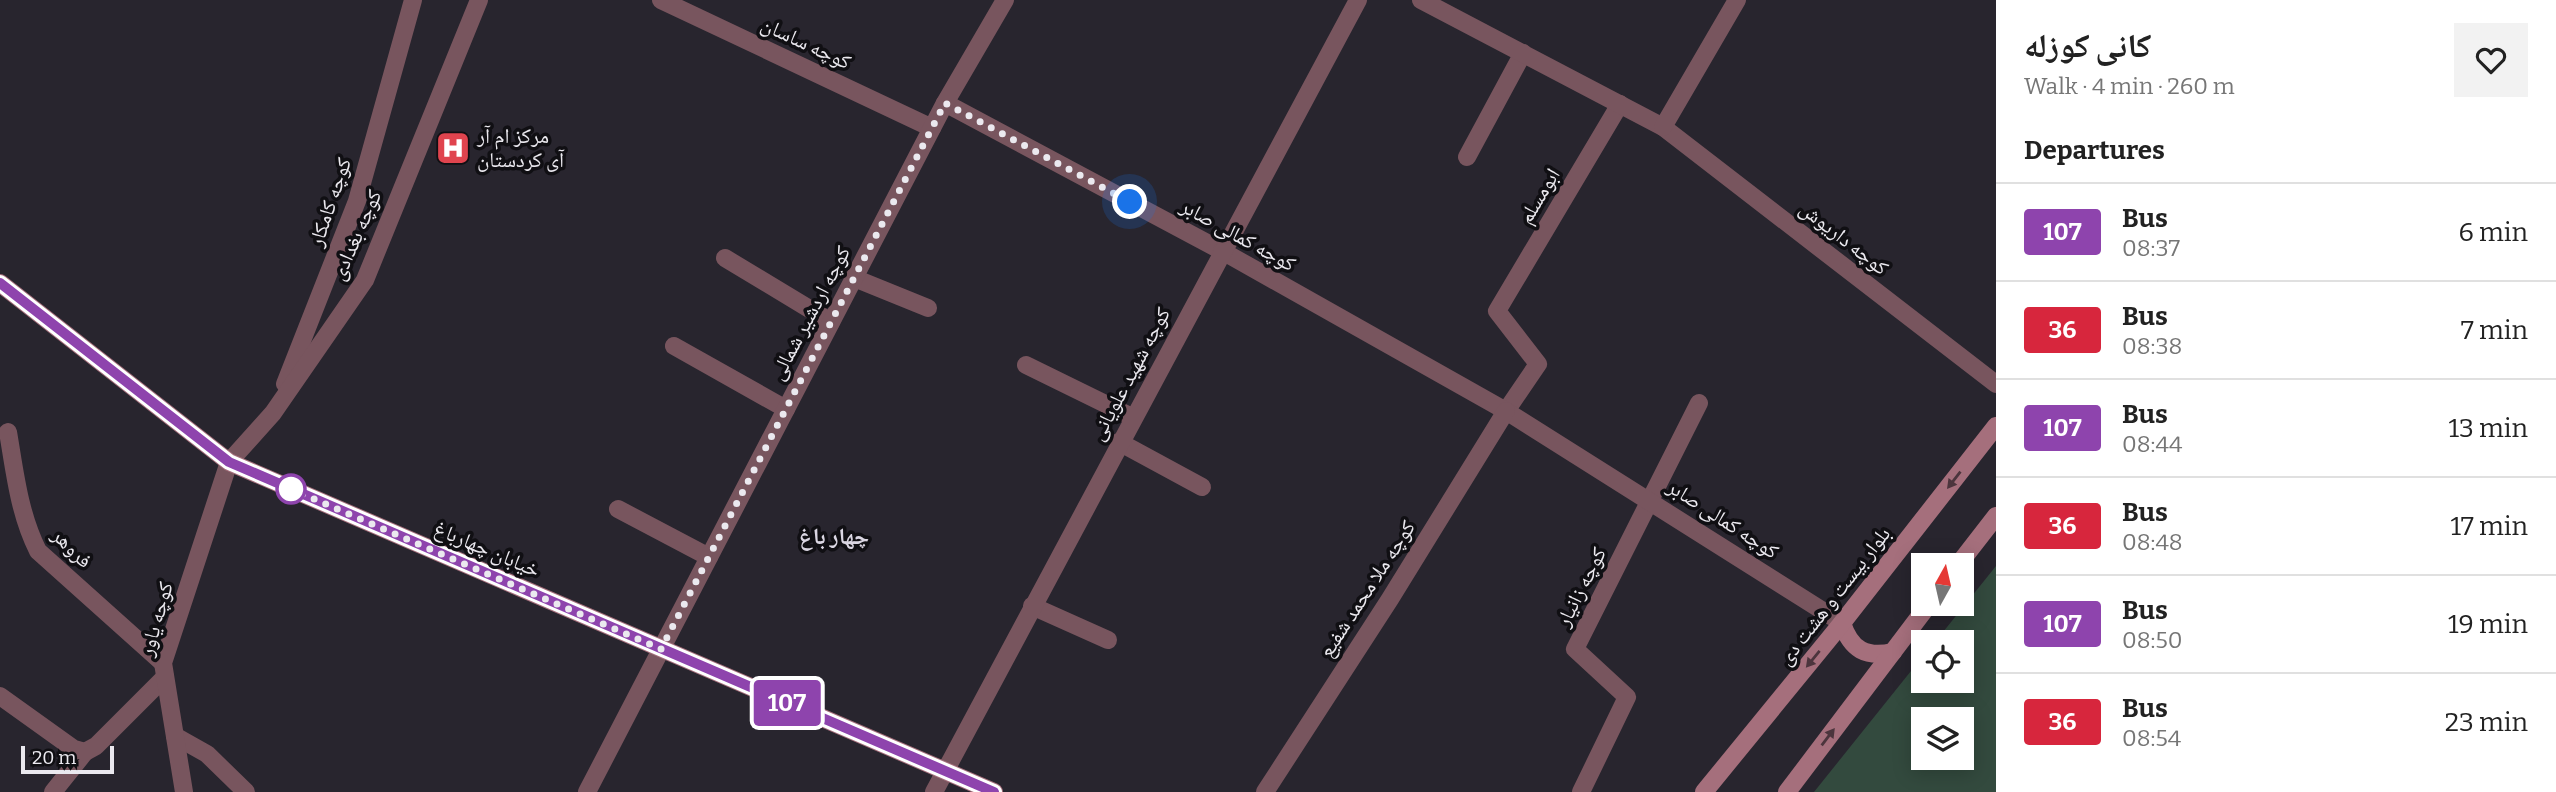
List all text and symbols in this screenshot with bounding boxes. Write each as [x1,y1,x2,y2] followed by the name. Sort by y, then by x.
[757,11,855,75] street label: کوچه ساسان
[2454,23,2528,97] button: heart
[2024,26,2151,66] text: کانی کوزله
[2024,72,2235,100] text: Walk · 4 min · 260 m
[476,123,565,173] place label: مرکز ام آر آی کردستان
[434,129,472,167] hospital icon: مرکز ام آر آی کردستان
[2024,135,2165,166] text: Departures
[302,154,357,251] street label: کوچه کامکار
[1512,163,1567,229] street label: ابومسلم
[1112,184,1147,219] your location
[324,185,388,284] street label: کوچه بغدادی
[1175,192,1300,277] street label: کوچه کمالی صابر
[1794,195,1894,281] street label: کوچه داریوش
[2122,203,2168,234] text: Bus
[2459,217,2528,248] text: 6 min
[2043,218,2082,246] text: 107
[2122,234,2180,262] text: 08:37
[764,241,856,385] street label: کوچه اردشیر شمالی
[2122,301,2168,332] text: Bus
[1084,303,1176,445] street label: کوچه شهید علویانی
[2461,315,2528,346] text: 7 min
[2048,316,2077,344] text: 36
[2122,332,2182,360] text: 08:38
[2122,399,2168,430] text: Bus
[2448,413,2528,444] text: 13 min
[2043,414,2082,442] text: 107
[2122,430,2182,458] text: 08:44
[1948,471,1962,489] one-way arrow
[1662,473,1784,565] street label: کوچه کمالی صابر
[276,474,306,504] unlabelled marker
[2122,497,2168,528] text: Bus
[2450,511,2528,542] text: 17 min
[2048,512,2077,540] text: 36
[430,515,544,583] street label: خیابان چهارباغ
[1313,515,1421,662] street label: کوچه ملا محمد شفیع
[46,522,98,574] street label: فروهر
[799,522,869,551] district label: چهار باغ
[1772,522,1896,670] street label: بلوار بیست و هشت دی
[2122,528,2183,556] text: 08:48
[1550,543,1612,632] street label: کوچه زانیار
[1911,553,1974,616] north arrow
[1911,553,1974,770] map controls
[133,579,179,660] street label: کوچه یاور
[2122,595,2168,626] text: Bus
[2448,609,2528,640] text: 19 min
[2043,610,2082,638] text: 107
[2122,626,2182,654] text: 08:50
[1911,630,1974,693] button: locate
[1806,649,1821,667] one-way arrow
[747,680,827,726] line badge: 107
[768,689,806,717] text: 107
[2122,693,2168,724] text: Bus
[1911,707,1974,770] button: layers
[2445,707,2528,738] text: 23 min
[2048,708,2077,736] text: 36
[2122,724,2181,752] text: 08:54
[1821,728,1835,747] one-way arrow
[21,743,114,775] scale bar
[32,746,76,769] text: 20 m

